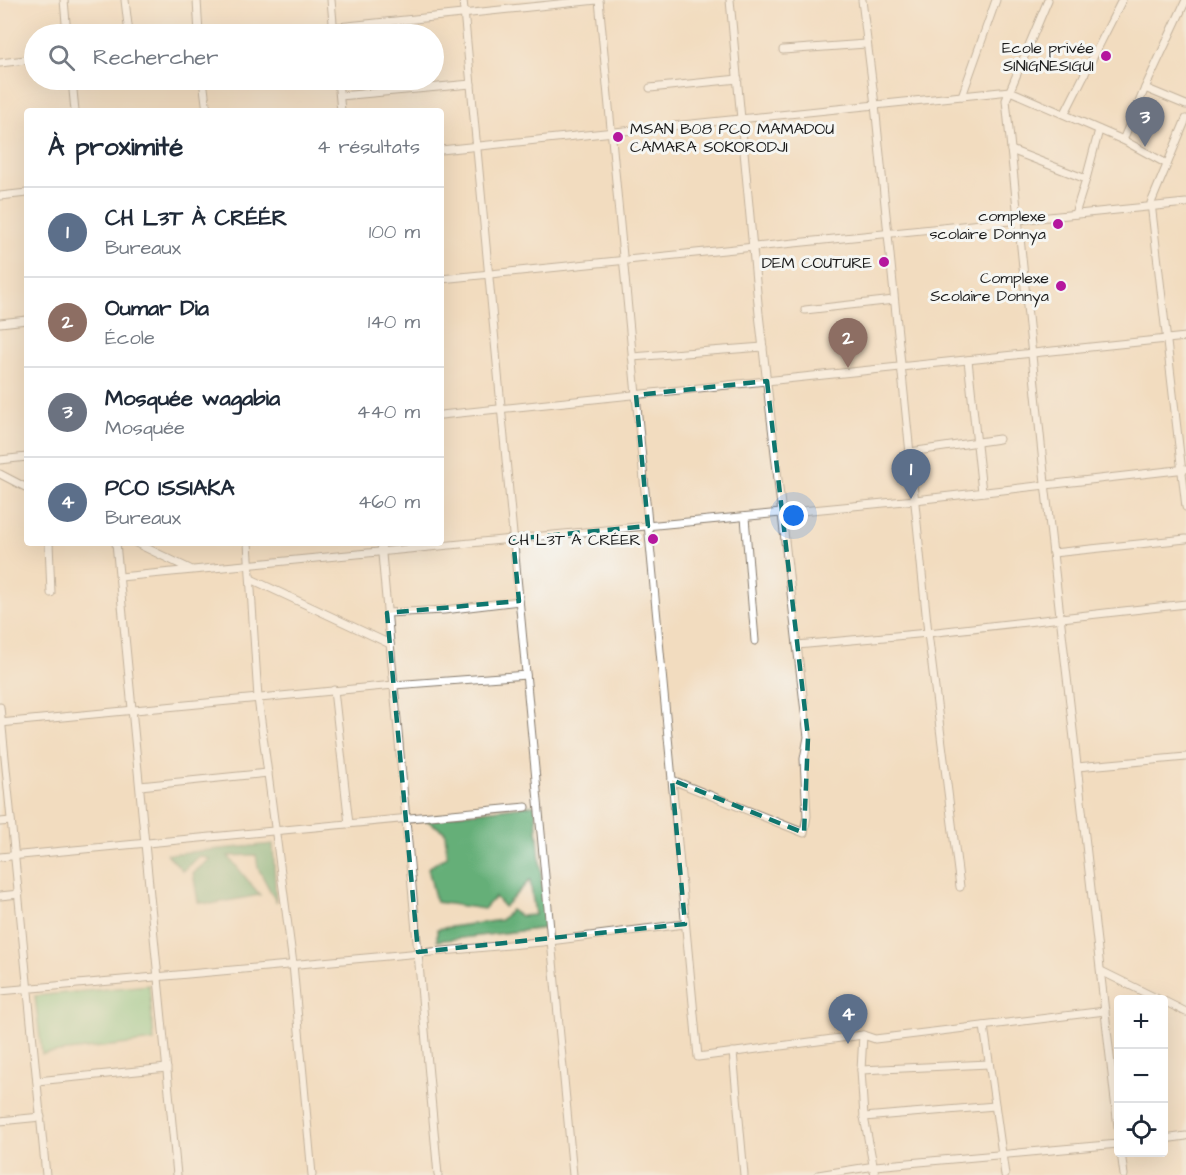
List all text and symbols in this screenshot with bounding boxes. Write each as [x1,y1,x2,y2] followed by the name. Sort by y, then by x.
[24,24,444,90] search box
[1002,37,1094,77] place label: Ecole privée SINIGNESIGUI
[45,41,78,74] icon: search
[93,42,218,73] text: Rechercher
[1099,49,1113,63] marker: Ecole privée SINIGNESIGUI
[1126,98,1164,147] pin: 3
[630,118,834,158] place label: MSAN B08 PCO MAMADOU CAMARA SOKORODJI
[48,129,183,165] text: À proximité
[611,130,625,144] marker: MSAN B08 PCO MAMADOU CAMARA SOKORODJI
[317,133,420,161] text: 4 résultats
[105,203,288,234] text: CH L3T À CRÉÉR
[930,205,1046,246] place label: complexe scolaire Donnya
[1051,217,1065,231] marker: complexe scolaire Donnya
[66,218,69,246] text: 1
[369,218,420,246] text: 100 m
[105,234,181,262] text: Bureaux
[762,252,873,274] place label: DEM COUTURE
[877,255,891,269] marker: DEM COUTURE
[930,267,1049,308] place label: Complexe Scolaire Donnya
[1054,279,1068,293] marker: Complexe Scolaire Donnya
[105,293,209,324] text: Oumar Dia
[62,308,73,336] text: 2
[368,308,420,336] text: 140 m
[828,318,868,368] pin: 2
[105,324,155,352] text: École
[105,383,280,414] text: Mosquée wagabia
[62,398,73,426] text: 3
[357,398,420,426] text: 440 m
[105,414,185,442] text: Mosquée
[892,450,930,499] pin: 1
[105,473,235,504] text: PCO ISSIAKA
[61,488,74,516] text: 4
[358,488,420,516] text: 460 m
[779,501,808,530] your location
[105,504,181,532] text: Bureaux
[508,529,641,551] place label: CH L3T A CRÉER
[646,532,660,546] marker: CH L3T A CRÉER
[828,994,868,1044] pin: 4
[1114,995,1168,1157] map controls
[1114,995,1168,1049] button: +
[1114,1049,1168,1103] button: −
[1114,1103,1168,1157] button: locate

